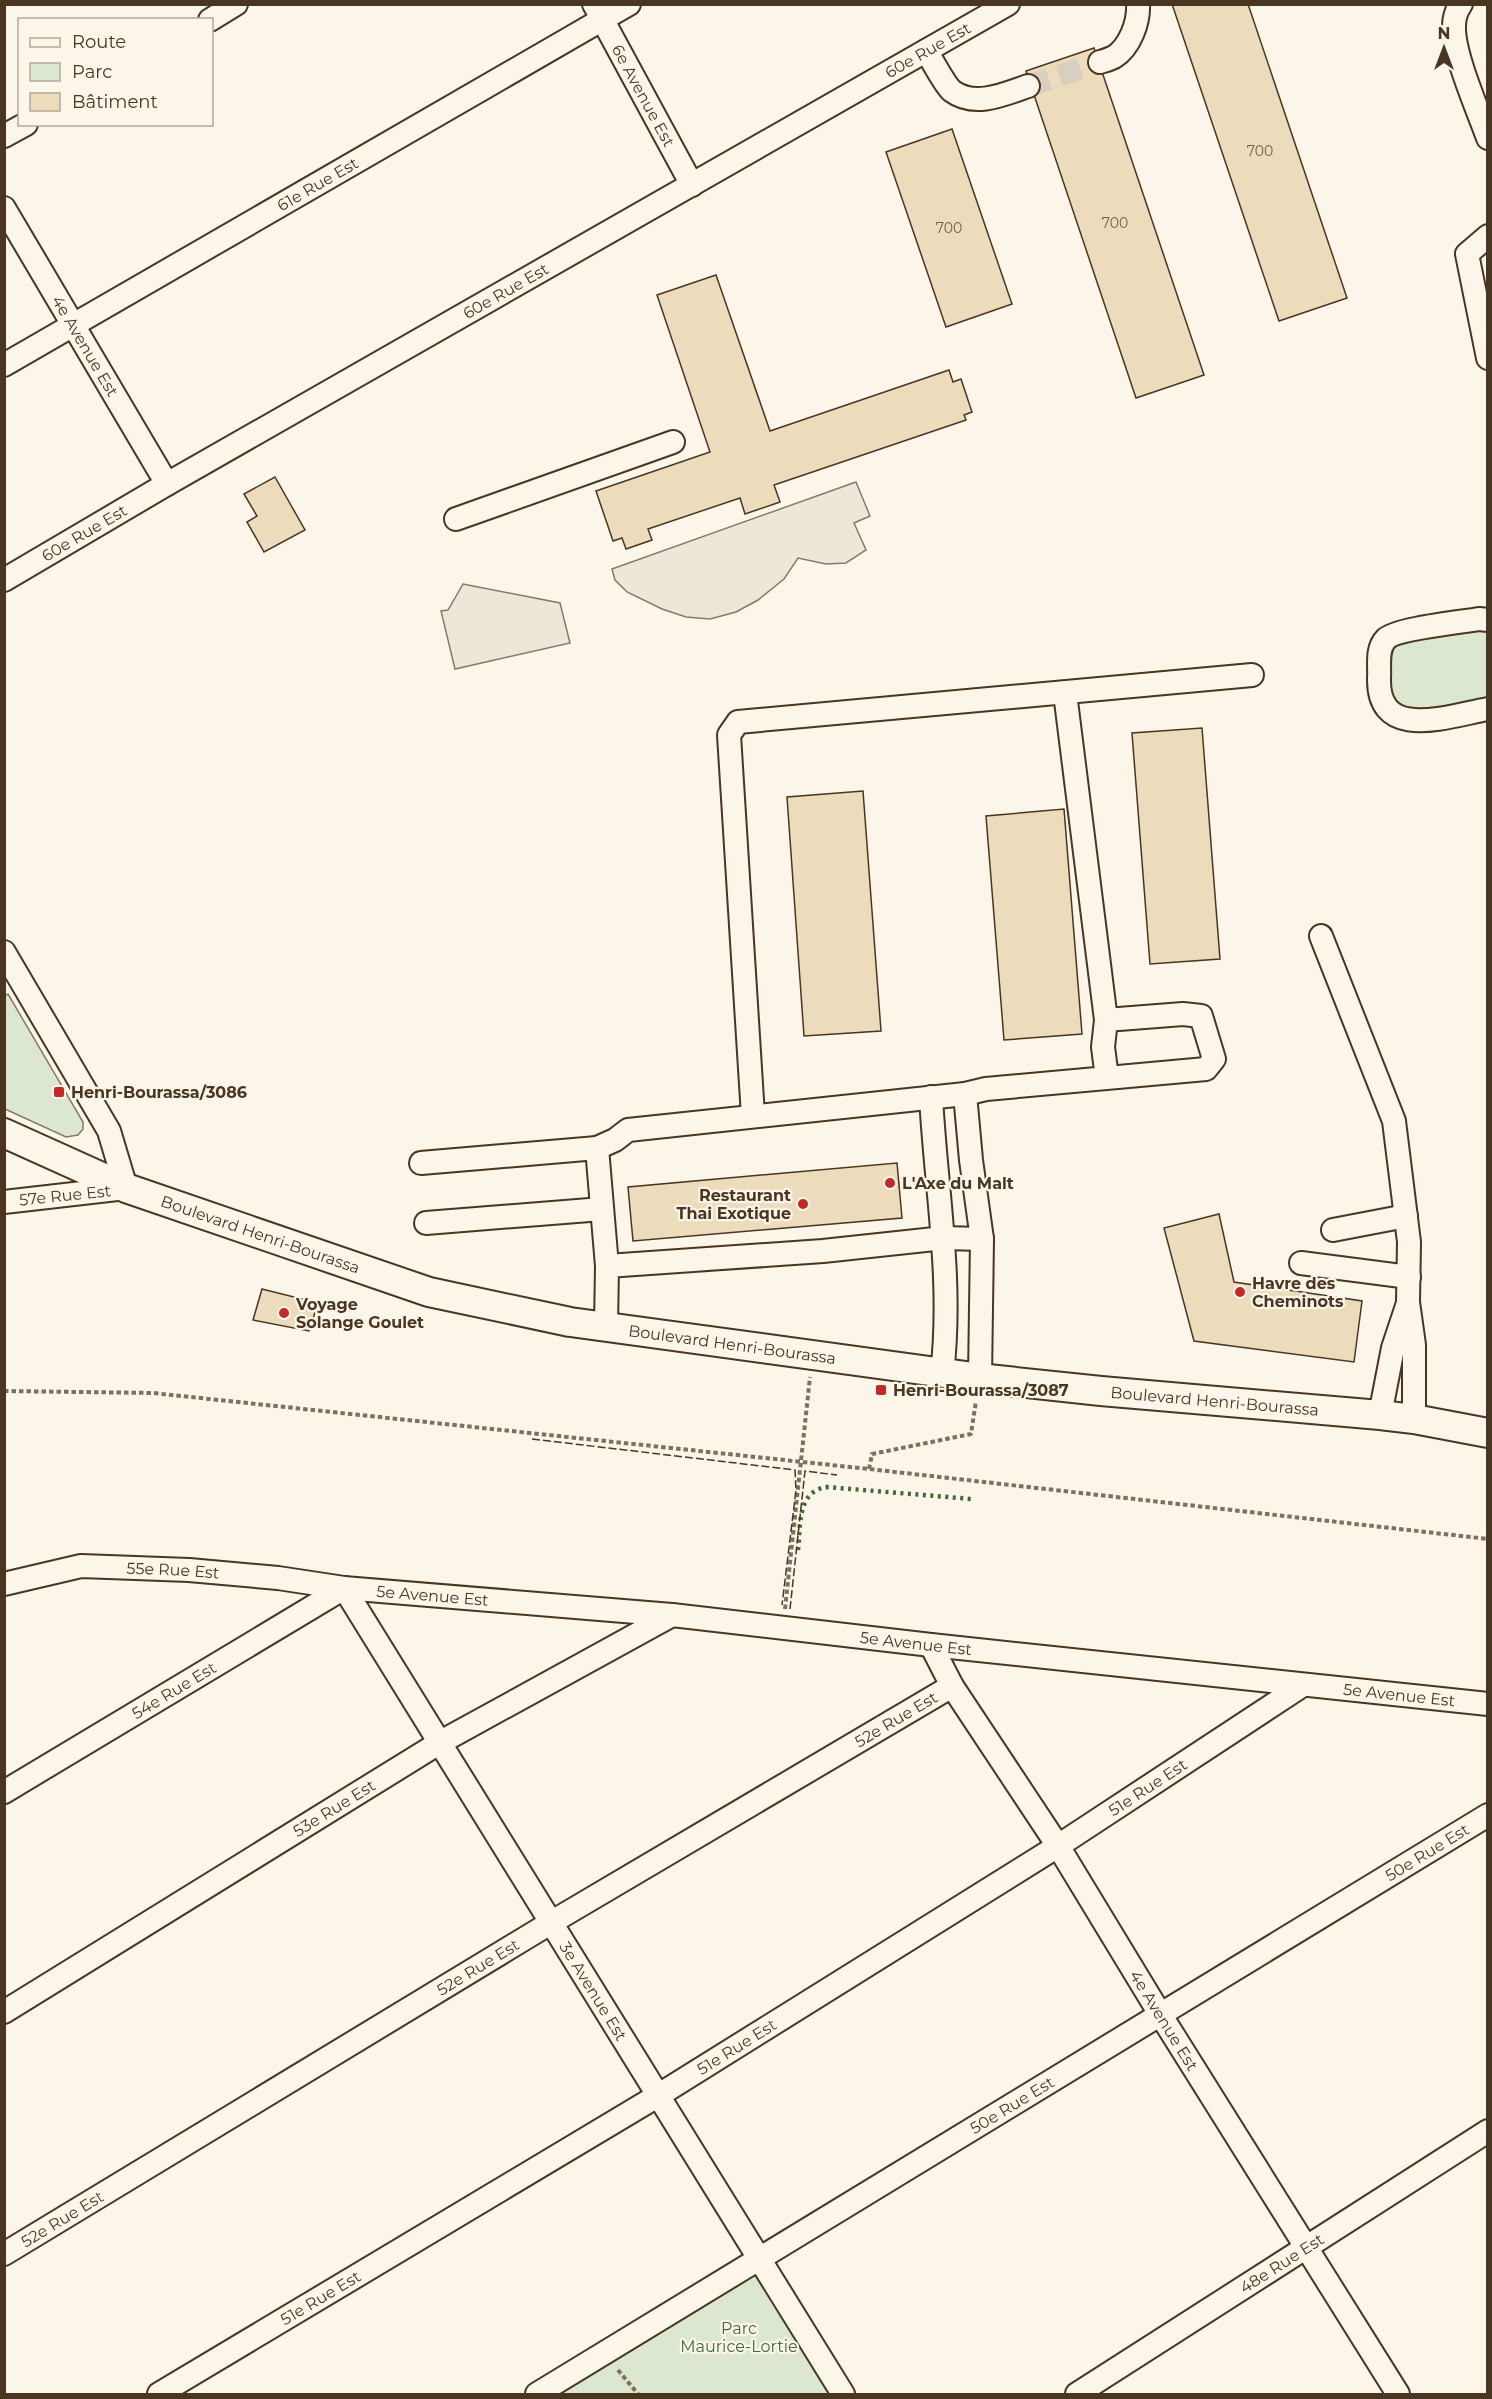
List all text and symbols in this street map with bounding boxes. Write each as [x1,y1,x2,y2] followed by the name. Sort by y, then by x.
[18,18,213,126] legend
[882,18,974,82] street label: 60e Rue Est
[1414,18,1474,78] north arrow
[1438,24,1450,43] text: N
[72,31,126,53] text: Route
[608,41,679,150] street label: 6e Avenue Est
[72,61,112,83] text: Parc
[72,91,158,113] text: Bâtiment
[1247,142,1273,160] house number: 700
[274,153,362,215] street label: 61e Rue Est
[1102,214,1128,232] house number: 700
[936,219,962,237] house number: 700
[460,259,552,323] street label: 60e Rue Est
[48,292,122,400] street label: 4e Avenue Est
[38,501,131,566] street label: 60e Rue Est
[71,1083,247,1102] place label: Henri-Bourassa/3086
[52,1085,66,1099] marker: Henri-Bourassa/3086
[902,1174,1014,1193] place label: L'Axe du Malt
[883,1176,897,1190] marker: L'Axe du Malt
[18,1181,112,1210] street label: 57e Rue Est
[677,1186,791,1223] place label: Restaurant Thai Exotique
[158,1192,362,1278] street label: Boulevard Henri-Bourassa
[796,1197,810,1211] marker: Restaurant Thai Exotique
[1252,1274,1344,1311] place label: Havre des Cheminots
[1233,1285,1247,1299] marker: Havre des Cheminots
[295,1295,424,1332] place label: Voyage Solange Goulet
[277,1306,291,1320] marker: Voyage Solange Goulet
[627,1321,837,1368] street label: Boulevard Henri-Bourassa
[893,1381,1069,1400] place label: Henri-Bourassa/3087
[874,1383,888,1397] marker: Henri-Bourassa/3087
[1110,1383,1320,1420] street label: Boulevard Henri-Bourassa
[126,1559,221,1583] street label: 55e Rue Est
[376,1582,490,1610] street label: 5e Avenue Est
[859,1628,973,1659] street label: 5e Avenue Est
[128,1658,220,1723] street label: 54e Rue Est
[1342,1680,1457,1711] street label: 5e Avenue Est
[851,1687,941,1751] street label: 52e Rue Est
[1105,1755,1191,1820] street label: 51e Rue Est
[290,1776,379,1841] street label: 53e Rue Est
[1382,1820,1473,1885] street label: 50e Rue Est
[433,1935,523,2000] street label: 52e Rue Est
[555,1938,631,2045] street label: 3e Avenue Est
[1126,1967,1202,2074] street label: 4e Avenue Est
[694,2015,780,2079] street label: 51e Rue Est
[967,2072,1058,2138] street label: 50e Rue Est
[18,2187,108,2251] street label: 52e Rue Est
[1236,2229,1328,2297] street label: 48e Rue Est
[277,2266,364,2329] street label: 51e Rue Est
[680,2319,798,2356] park label: Parc Maurice-Lortie

